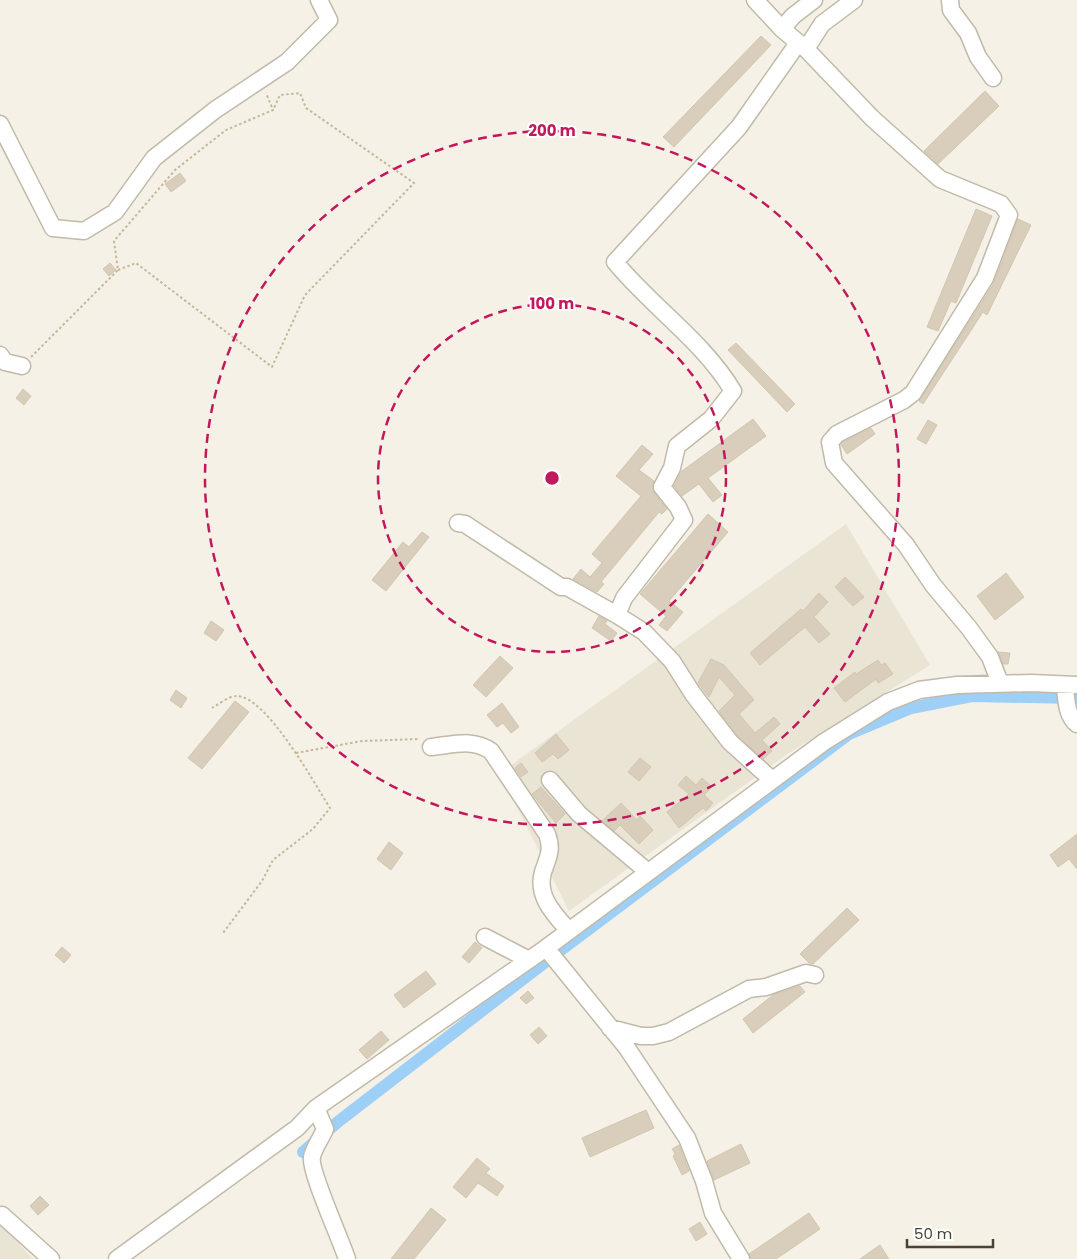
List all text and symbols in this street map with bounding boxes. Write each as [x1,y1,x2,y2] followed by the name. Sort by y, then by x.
[528,120,576,141] text: 200 m
[530,293,574,314] text: 100 m
[543,469,561,487] centre of rings
[907,1216,993,1248] scale bar
[914,1223,952,1244] text: 50 m

